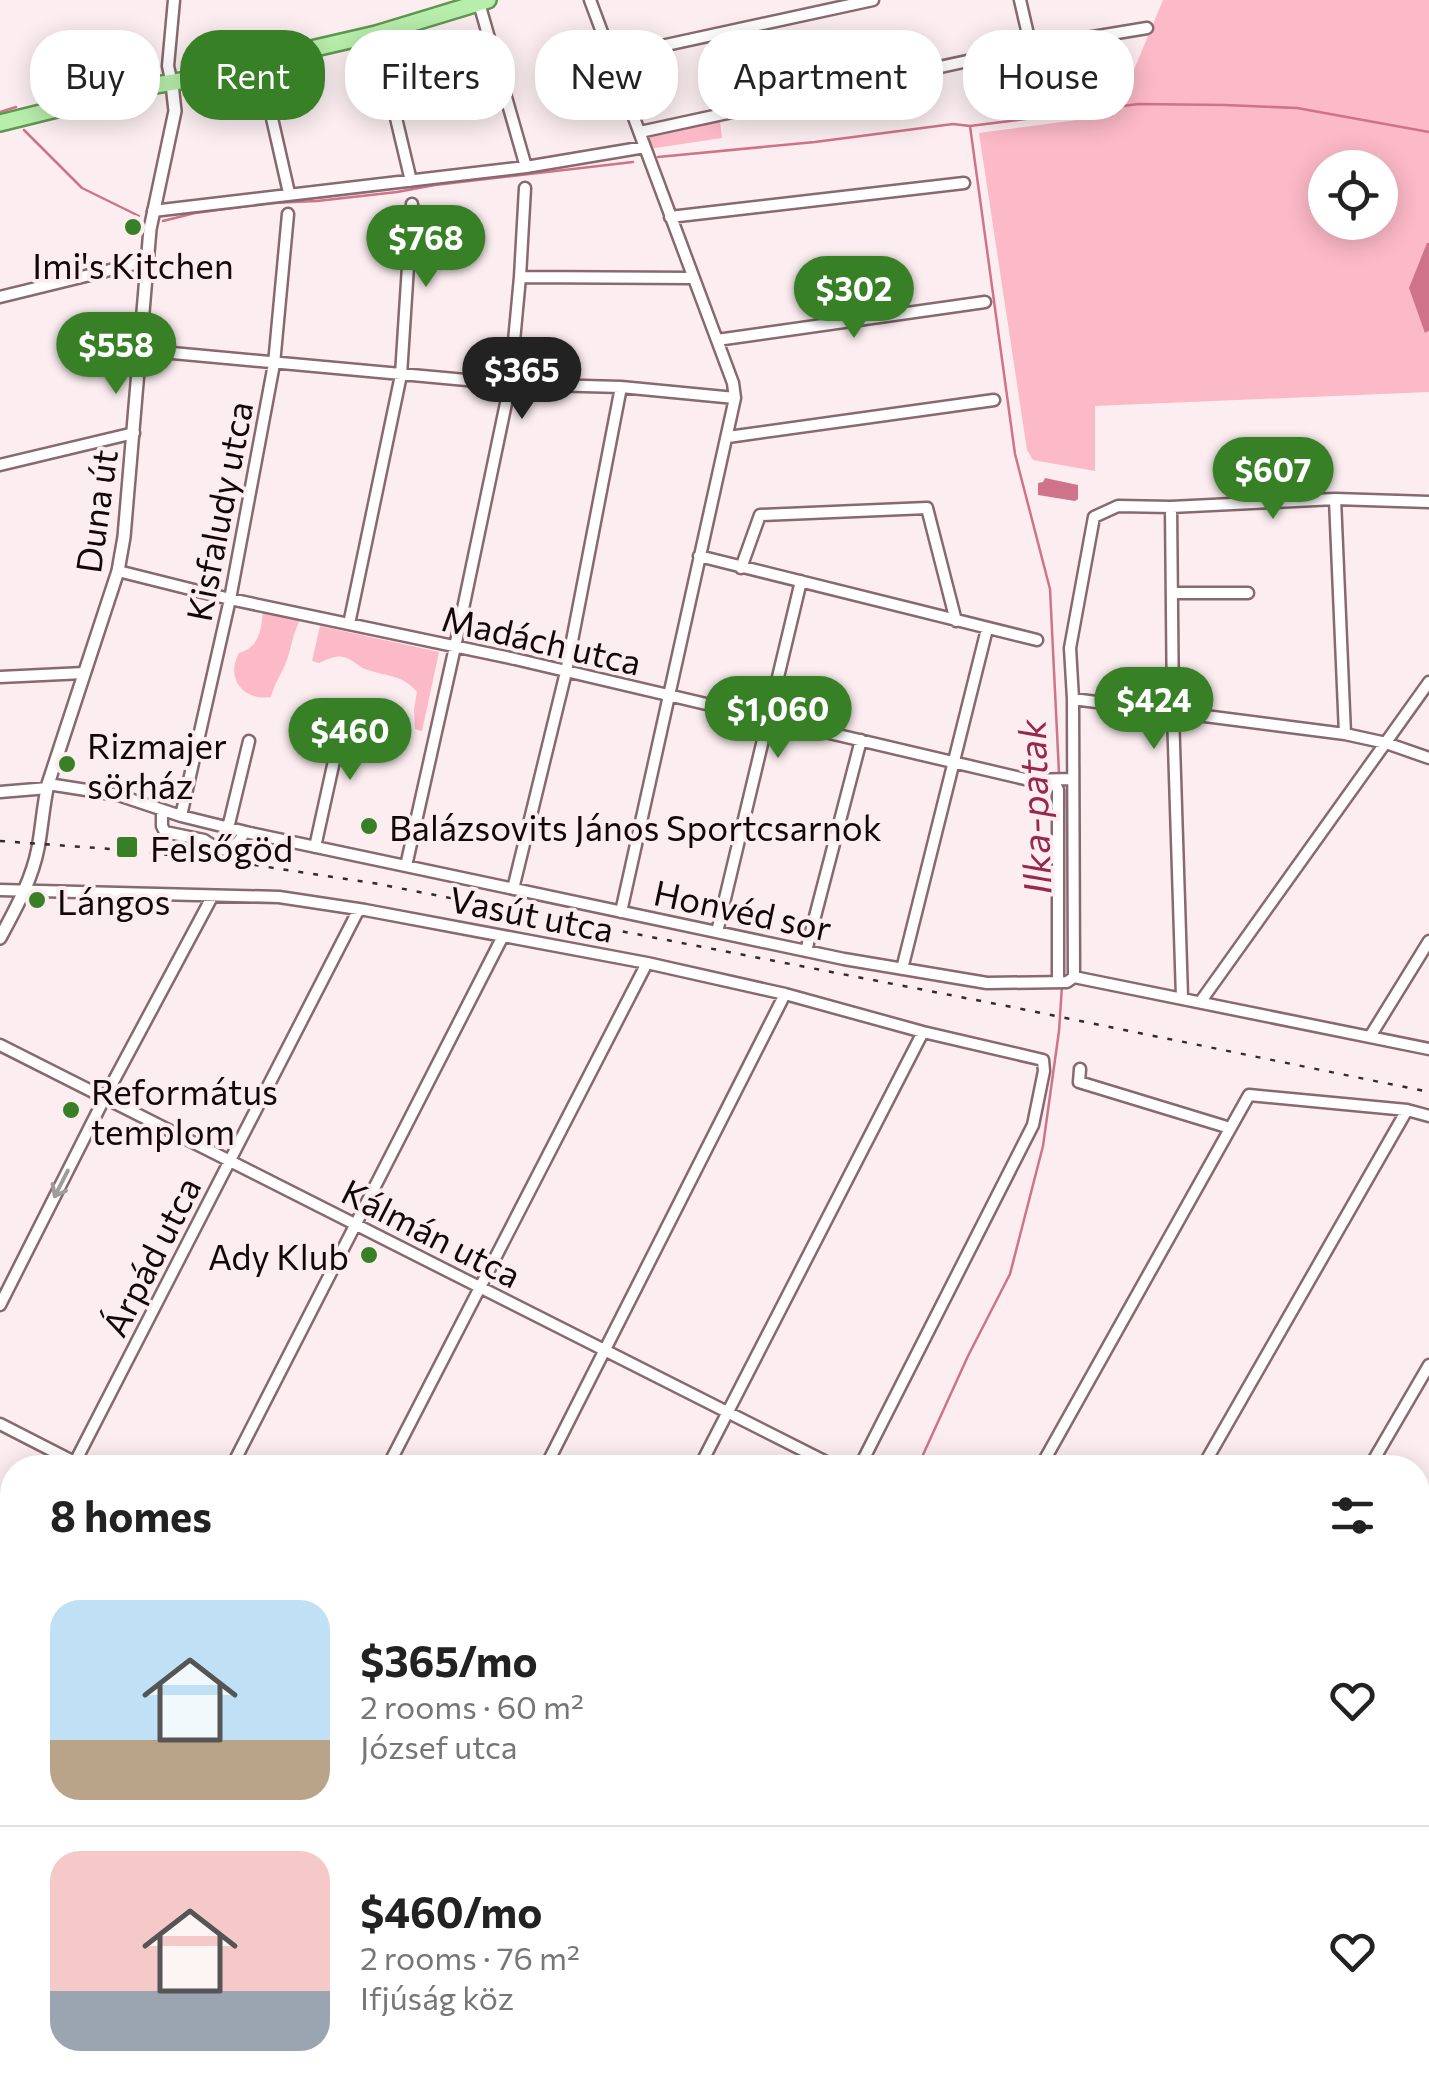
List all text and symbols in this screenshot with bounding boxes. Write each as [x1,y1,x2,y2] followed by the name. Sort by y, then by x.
[30,30,160,120] chip: Buy
[180,30,325,120] chip: Rent
[345,30,515,120] chip: Filters
[535,30,678,120] chip: New
[698,30,943,120] chip: Apartment
[963,30,1134,120] chip: House
[1308,150,1398,240] map controls
[1308,150,1398,240] button: locate
[367,205,485,290] pin: $768
[122,216,144,238] marker: Imi's Kitchen
[388,217,464,257] text: $768
[32,243,234,286] place label: Imi's Kitchen
[795,256,913,341] pin: $302
[816,268,892,308] text: $302
[57,312,175,397] pin: $558
[78,324,154,364] text: $558
[463,337,581,422] pin: $365
[484,349,560,389] text: $365
[176,398,260,624] street label: Kisfaludy utca
[1214,437,1332,522] pin: $607
[65,446,125,576] street label: Duna út
[1235,449,1311,489] text: $607
[438,595,646,683] street label: Madách utca
[1095,667,1213,752] pin: $424
[697,676,859,761] pin: $1,060
[1116,679,1192,719] text: $424
[727,688,829,728] text: $1,060
[291,698,409,783] pin: $460
[310,710,390,750] text: $460
[1006,717,1060,895] water label: Ilka-patak
[87,723,227,806] place label: Rizmajer sörház
[56,753,78,775] marker: Rizmajer sörház
[389,805,882,848] place label: Balázsovits János Sportcsarnok
[358,815,380,837] marker: Balázsovits János Sportcsarnok
[150,826,293,869] place label: Felsőgöd
[114,834,140,860] marker: Felsőgöd
[650,869,836,949] street label: Honvéd sor
[446,876,618,950] street label: Vasút utca
[57,879,170,922] place label: Lángos
[26,889,48,911] marker: Lángos
[91,1069,278,1152] place label: Református templom
[60,1099,82,1121] marker: Református templom
[51,1169,70,1199] one-way arrow
[92,1169,208,1343] street label: Árpád utca
[335,1169,529,1295] street label: Kálmán utca
[208,1234,349,1277] place label: Ady Klub
[358,1244,380,1266] marker: Ady Klub
[1325,1488,1380,1543] icon: filters
[50,1489,212,1541] text: 8 homes
[360,1634,538,1686] text: $365/mo
[130,1640,250,1760] icon: home
[1325,1673,1380,1728] icon: heart
[360,1686,584,1726] text: 2 rooms · 60 m²
[360,1726,518,1766] text: József utca
[360,1885,542,1937] text: $460/mo
[130,1891,250,2011] icon: home
[1325,1924,1380,1979] icon: heart
[360,1937,580,1977] text: 2 rooms · 76 m²
[360,1977,514,2017] text: Ifjúság köz

